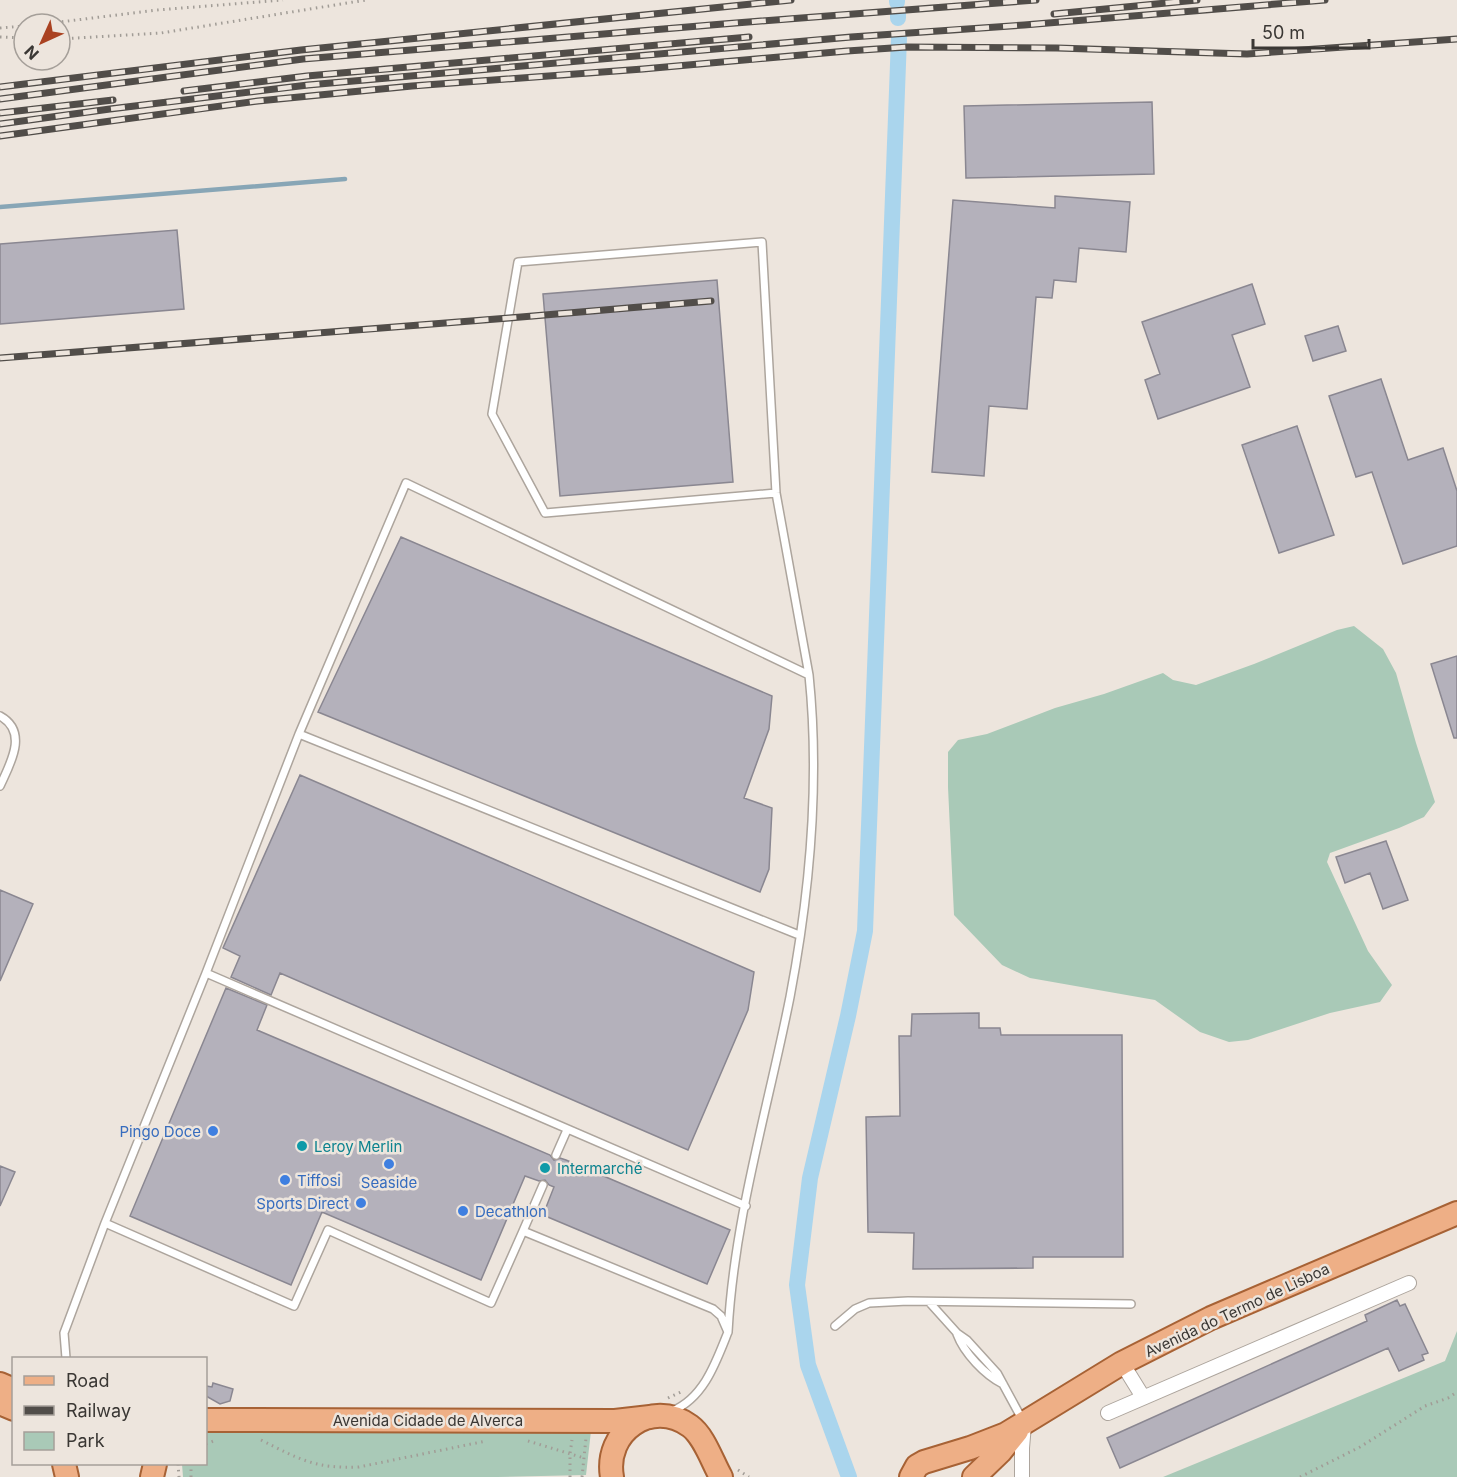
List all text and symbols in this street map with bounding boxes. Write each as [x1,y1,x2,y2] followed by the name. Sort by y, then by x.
[12,12,72,72] north arrow
[1253,12,1368,50] scale bar
[1262,22,1305,43] text: 50 m
[20,41,43,64] text: N
[119,1122,201,1141] place label: Pingo Doce
[206,1124,220,1138] marker: Pingo Doce
[314,1137,402,1156] place label: Leroy Merlin
[295,1139,309,1153] marker: Leroy Merlin
[382,1157,396,1171] marker: Seaside
[557,1159,642,1178] place label: Intermarché
[538,1161,552,1175] marker: Intermarché
[297,1171,341,1190] place label: Tiffosi
[278,1173,292,1187] marker: Tiffosi
[361,1173,417,1192] place label: Seaside
[256,1194,349,1213] place label: Sports Direct
[354,1196,368,1210] marker: Sports Direct
[475,1202,547,1221] place label: Decathlon
[456,1204,470,1218] marker: Decathlon
[1142,1259,1332,1361] street label: Avenida do Termo de Lisboa
[12,1357,207,1465] legend
[66,1370,109,1391] text: Road
[66,1400,131,1421] text: Railway
[333,1411,523,1430] street label: Avenida Cidade de Alverca
[66,1430,105,1451] text: Park

